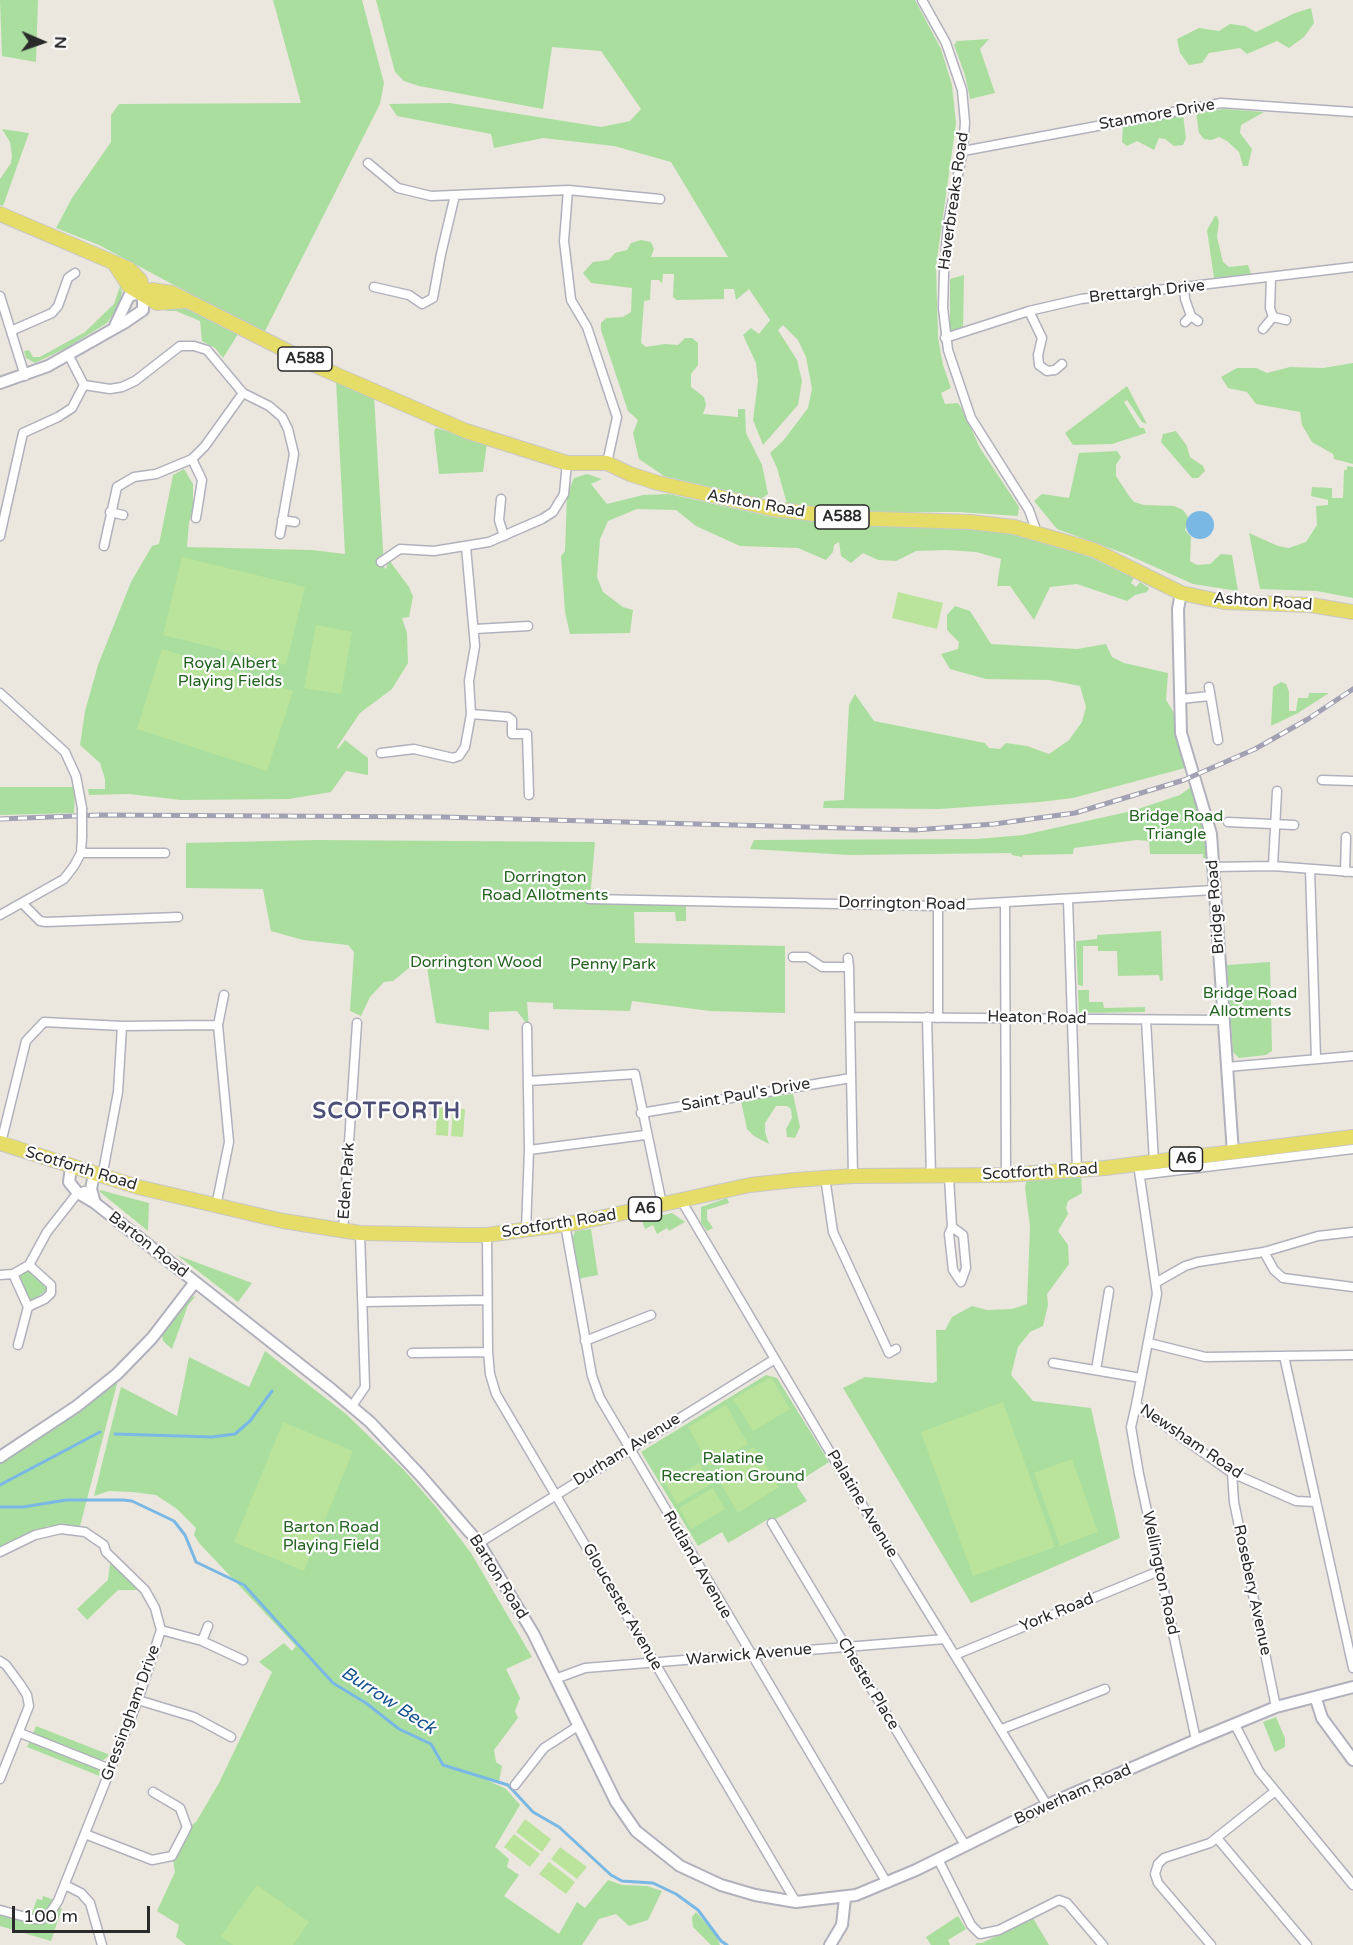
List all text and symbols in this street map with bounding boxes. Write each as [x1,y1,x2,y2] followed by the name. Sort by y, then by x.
[12,12,72,72] north arrow
[50,36,70,49] text: N
[1098,95,1216,135] street label: Stanmore Drive
[935,131,973,271] street label: Haverbreaks Road
[1088,276,1206,308] street label: Brettargh Drive
[278,347,332,371] road number: A588
[706,486,806,522] street label: Ashton Road
[815,505,869,529] road number: A588
[1213,589,1313,615] street label: Ashton Road
[178,654,282,692] park label: Royal Albert Playing Fields
[1129,807,1223,845] park label: Bridge Road Triangle
[1203,859,1229,955] street label: Bridge Road
[481,868,609,906] park label: Dorrington Road Allotments
[838,893,966,915] street label: Dorrington Road
[410,953,542,973] park label: Dorrington Wood
[570,955,656,975] park label: Penny Park
[1203,984,1297,1022] park label: Bridge Road Allotments
[987,1008,1087,1028] street label: Heaton Road
[680,1074,812,1116] street label: Saint Paul's Drive
[312,1099,462,1125] district label: SCOTFORTH
[335,1142,359,1220] street label: Eden Park
[23,1143,139,1195] street label: Scotforth Road
[1170,1147,1202,1171] road number: A6
[982,1159,1098,1185] street label: Scotforth Road
[628,1197,662,1221] road number: A6
[500,1205,618,1243] street label: Scotforth Road
[104,1208,192,1282] street label: Barton Road
[1136,1401,1246,1483] street label: Newsham Road
[570,1409,684,1491] street label: Durham Avenue
[822,1447,902,1561] street label: Palatine Avenue
[661,1449,805,1487] park label: Palatine Recreation Ground
[658,1508,736,1622] street label: Rutland Avenue
[1137,1509,1183,1637] street label: Wellington Road
[283,1518,379,1556] park label: Barton Road Playing Field
[1229,1523,1275,1657] street label: Rosebery Avenue
[464,1531,532,1623] street label: Barton Road
[578,1540,666,1674] street label: Gloucester Avenue
[1017,1589,1097,1637] street label: York Road
[833,1634,903,1734] street label: Chester Place
[685,1640,813,1670] street label: Warwick Avenue
[97,1642,165,1784] street label: Gressingham Drive
[337,1662,439,1740] water label: Burrow Beck
[1011,1761,1135,1829] street label: Bowerham Road
[15,1894,153,1932] scale bar
[23,1905,78,1927] text: 100 m

